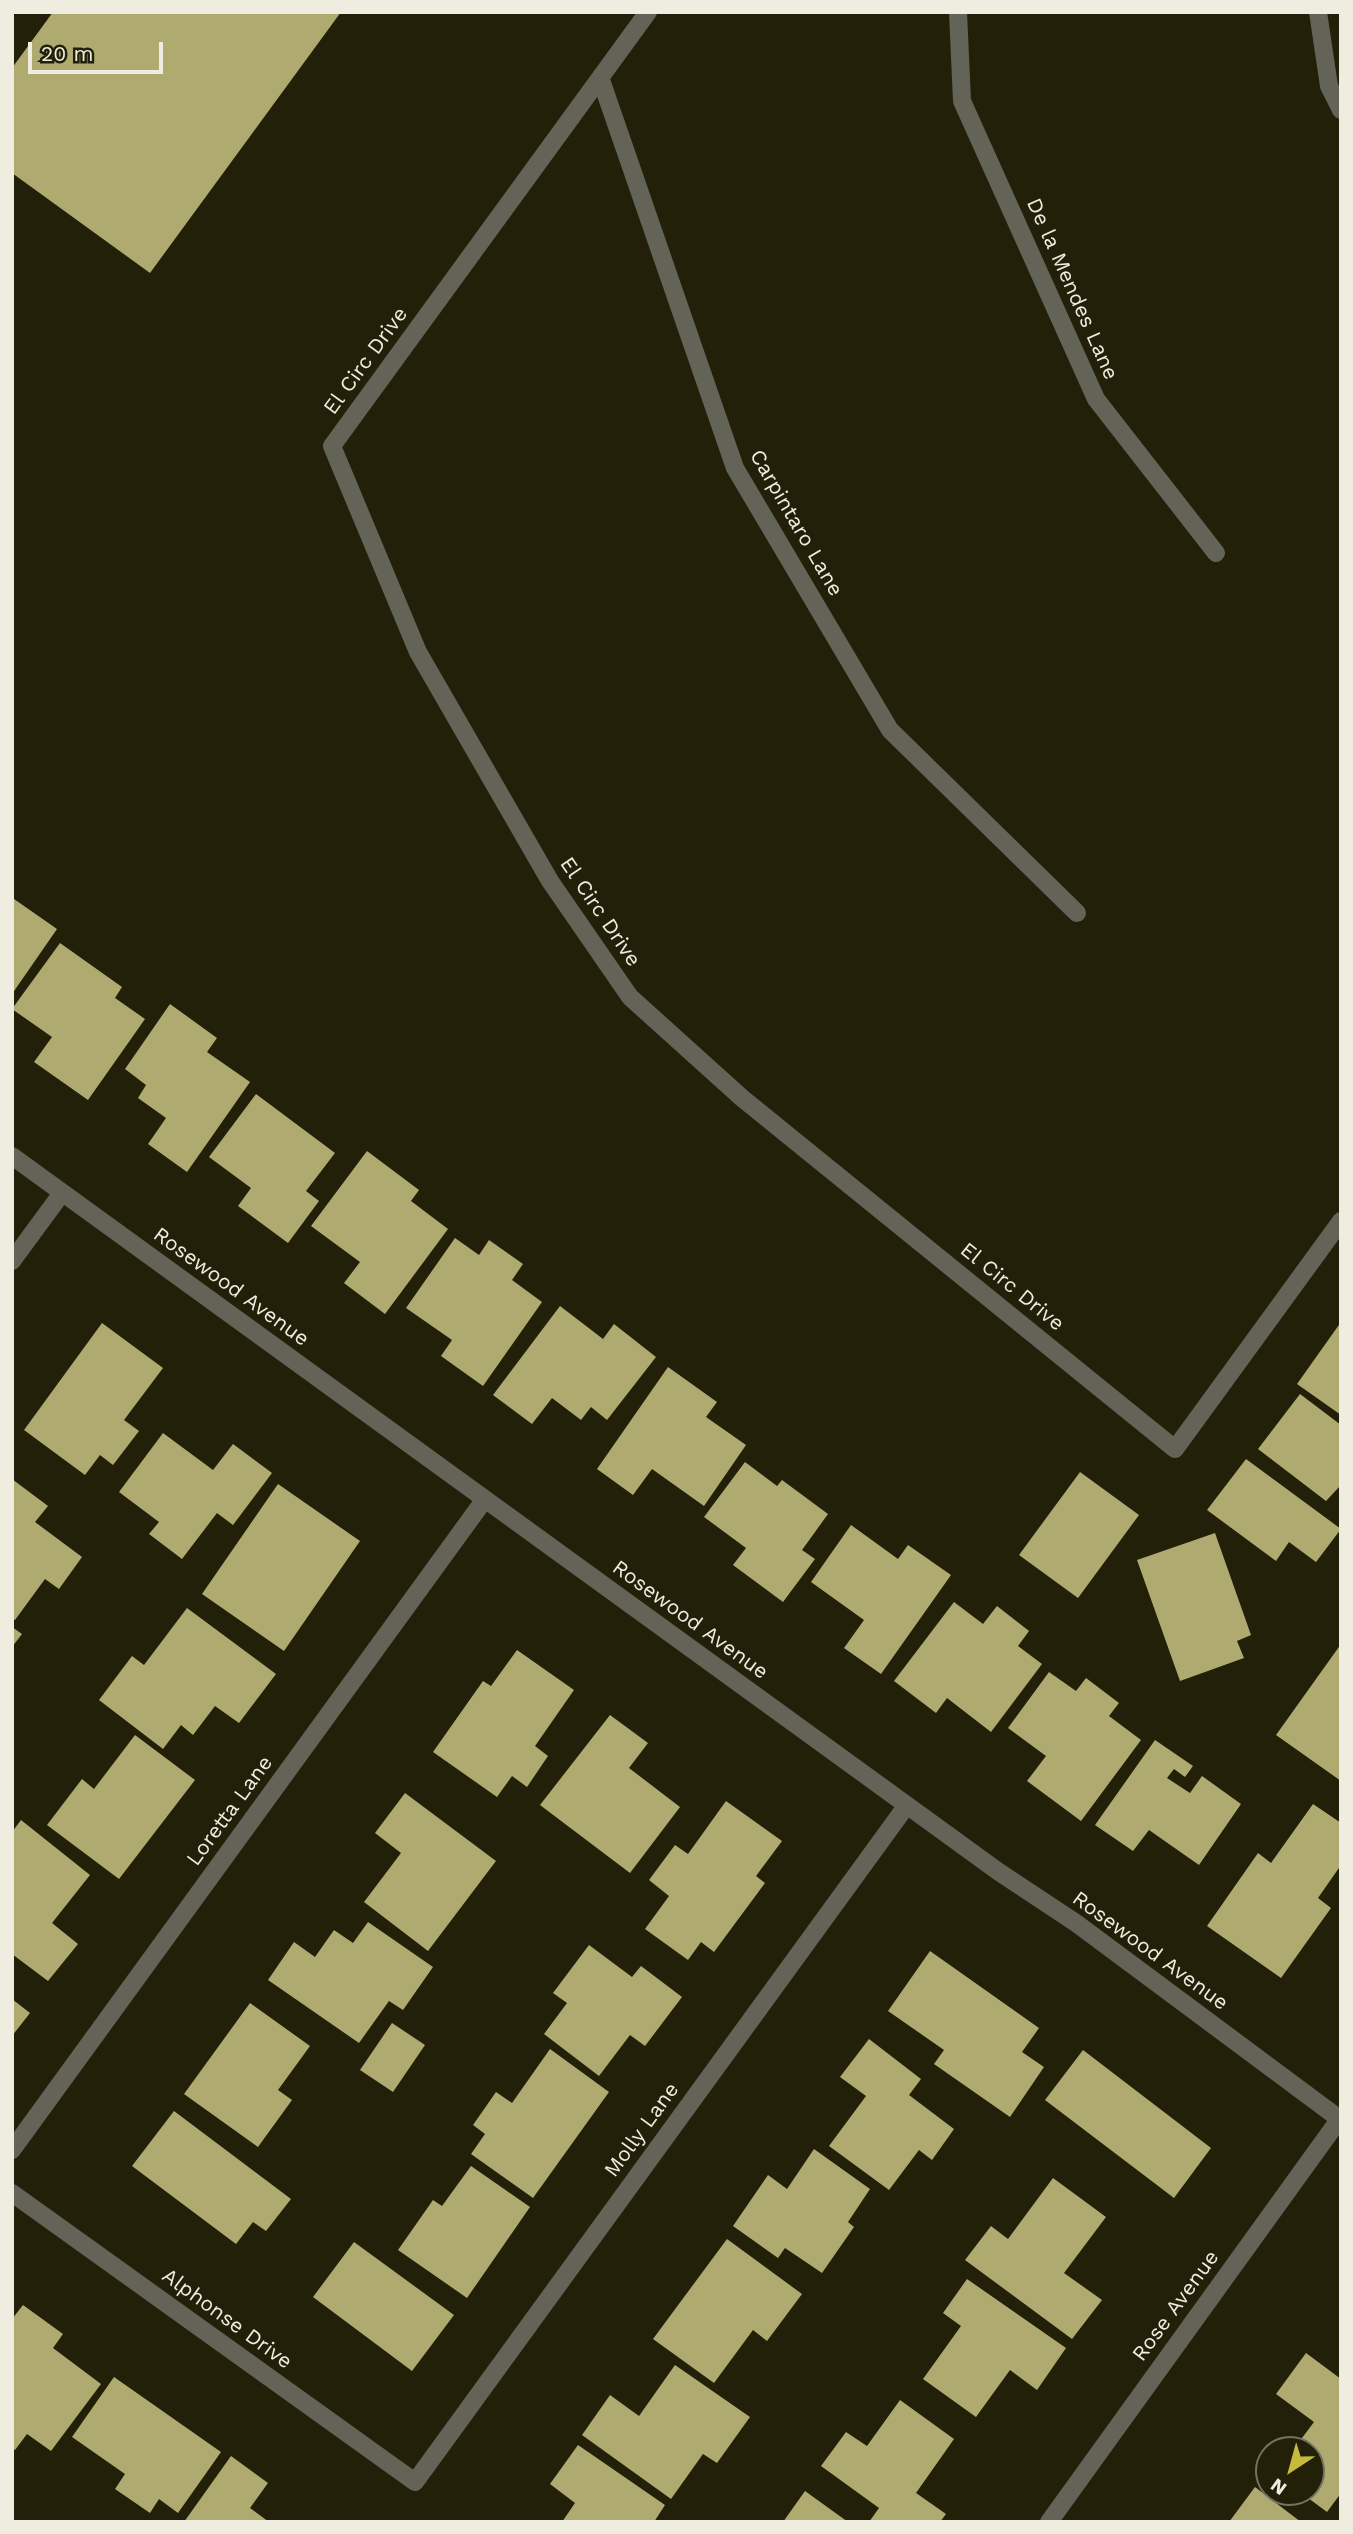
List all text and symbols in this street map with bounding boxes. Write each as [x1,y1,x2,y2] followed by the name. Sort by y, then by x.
[32,28,166,72] scale bar
[41,41,93,66] text: 20 m
[1021,194,1123,384] street label: De la Mendes Lane
[319,302,413,420] street label: El Circ Drive
[744,445,848,601] street label: Carpintaro Lane
[554,853,646,971] street label: El Circ Drive
[148,1222,314,1352] street label: Rosewood Avenue
[955,1237,1069,1337] street label: El Circ Drive
[607,1555,773,1685] street label: Rosewood Avenue
[182,1751,278,1871] street label: Loretta Lane
[1067,1886,1233,2016] street label: Rosewood Avenue
[599,2078,685,2182] street label: Molly Lane
[1127,2246,1225,2366] street label: Rose Avenue
[157,2263,297,2375] street label: Alphonse Drive
[1255,2436,1325,2506] north arrow
[1266,2473,1291,2500] text: N

